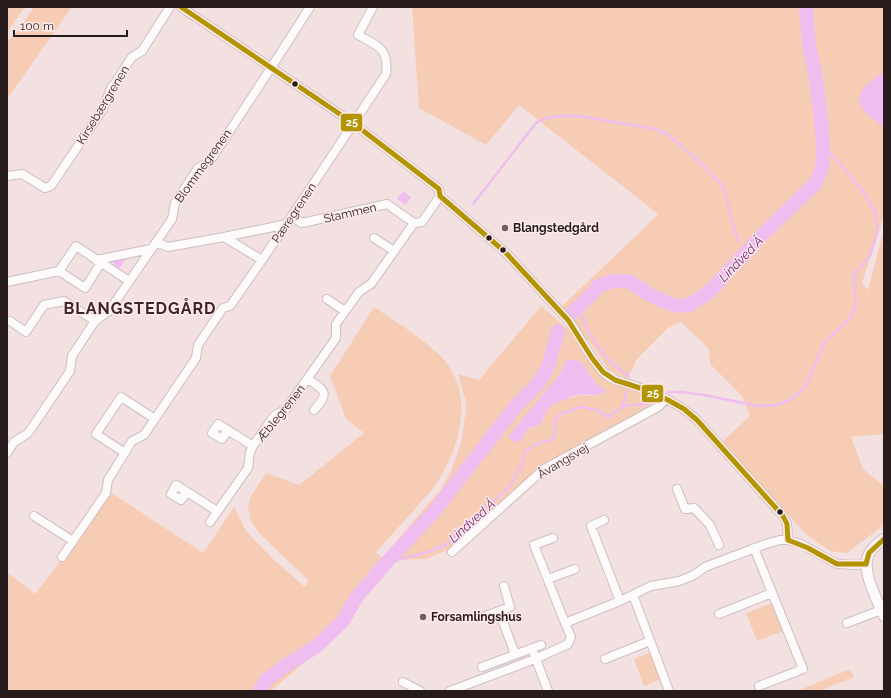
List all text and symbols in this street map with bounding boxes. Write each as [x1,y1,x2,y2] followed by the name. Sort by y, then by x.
[14,12,127,38] scale bar
[20,19,54,33] text: 100 m
[74,63,132,147] street label: Kirsebærgrenen
[290,79,300,89] unlabelled marker
[340,113,363,132] line badge: 25
[346,116,358,129] text: 25
[172,127,234,205] street label: Blommegrenen
[269,180,319,246] street label: Pæregrenen
[322,200,378,226] street label: Stammen
[513,221,599,235] place label: Blangstedgård
[500,223,510,233] marker: Blangstedgård
[484,233,494,243] unlabelled marker
[716,233,766,285] water label: Lindved Å
[498,245,508,255] unlabelled marker
[63,298,217,318] district label: BLANGSTEDGÅRD
[253,382,308,445] street label: Æblegrenen
[641,384,664,403] line badge: 25
[647,387,659,400] text: 25
[535,440,591,482] street label: Åvangsvej
[446,496,498,546] water label: Lindved Å
[775,507,785,517] unlabelled marker
[431,610,522,624] place label: Forsamlingshus
[418,612,428,622] marker: Forsamlingshus

